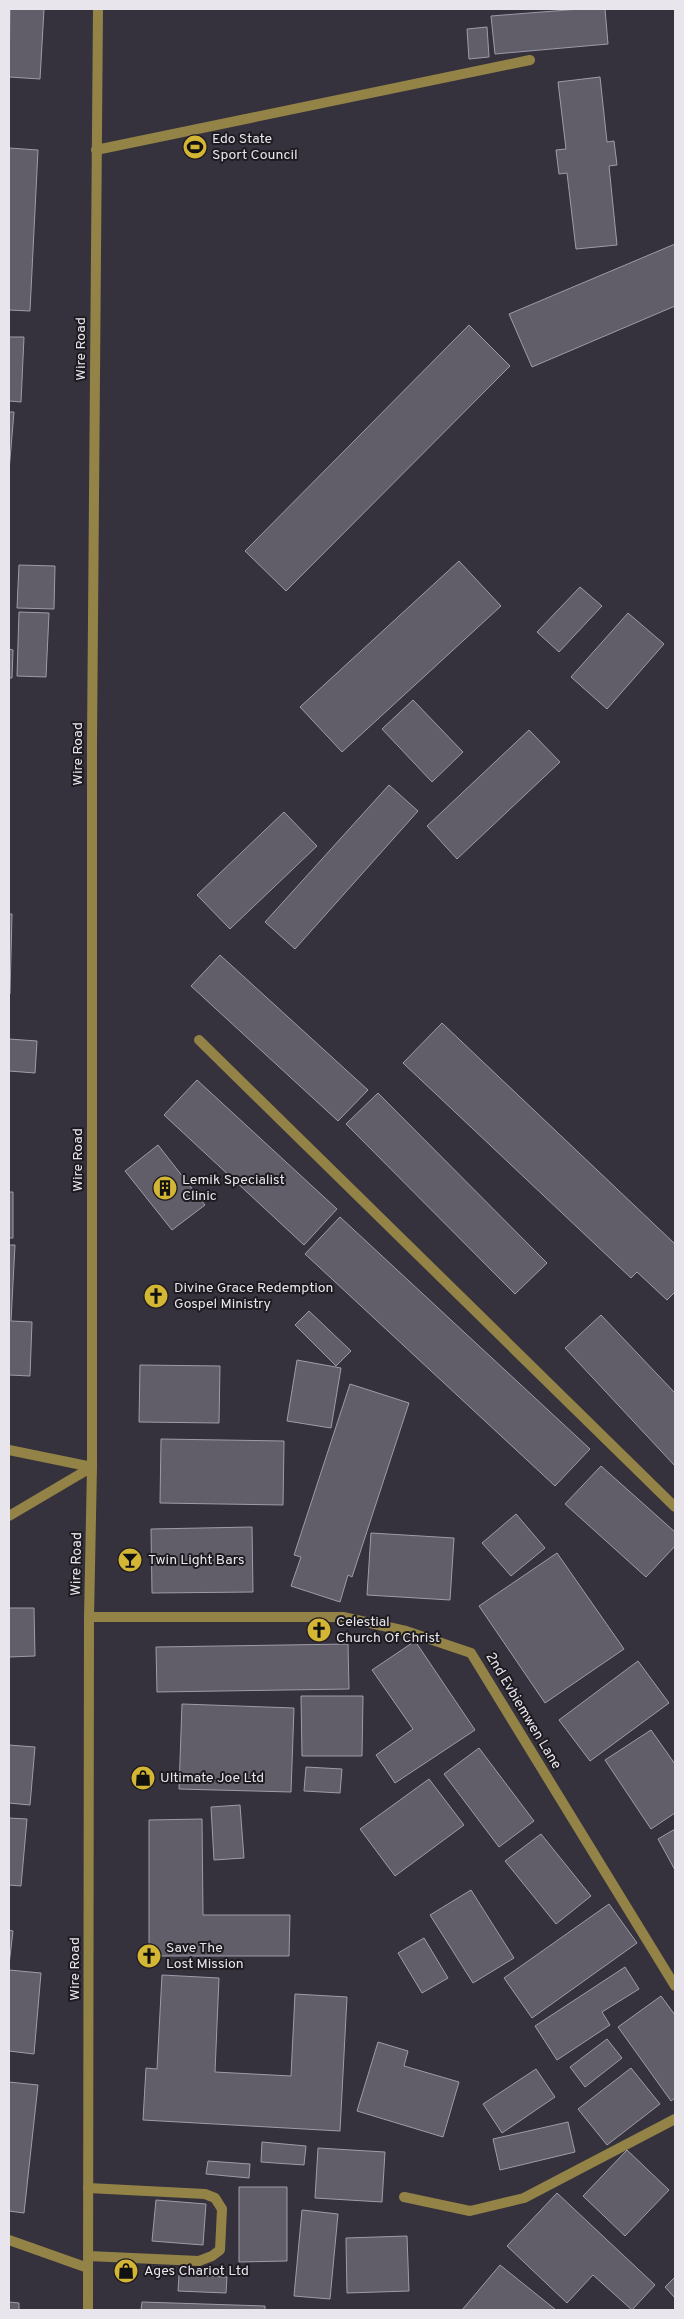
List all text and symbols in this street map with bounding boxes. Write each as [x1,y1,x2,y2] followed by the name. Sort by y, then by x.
[212,131,298,164] place label: Edo State Sport Council
[182,134,208,160] sports icon: Edo State Sport Council
[73,317,90,381] street label: Wire Road
[70,722,87,786] street label: Wire Road
[70,1128,87,1192] street label: Wire Road
[182,1172,285,1205] place label: Lemik Specialist Clinic
[152,1175,178,1201] building icon: Lemik Specialist Clinic
[174,1280,333,1313] place label: Divine Grace Redemption Gospel Ministry
[143,1283,169,1309] church icon: Divine Grace Redemption Gospel Ministry
[68,1532,86,1596] street label: Wire Road
[117,1547,143,1573] bar icon: Twin Light Bars
[148,1552,245,1569] place label: Twin Light Bars
[336,1614,440,1647] place label: Celestial Church Of Christ
[306,1617,332,1643] church icon: Celestial Church Of Christ
[481,1650,565,1772] street label: 2nd Evbiemwen Lane
[130,1765,156,1791] shop icon: Ultimate Joe Ltd
[160,1770,264,1787] place label: Ultimate Joe Ltd
[67,1937,84,2001] street label: Wire Road
[166,1940,244,1973] place label: Save The Lost Mission
[136,1943,162,1969] church icon: Save The Lost Mission
[113,2258,139,2284] shop icon: Ages Chariot Ltd
[144,2263,249,2280] place label: Ages Chariot Ltd

